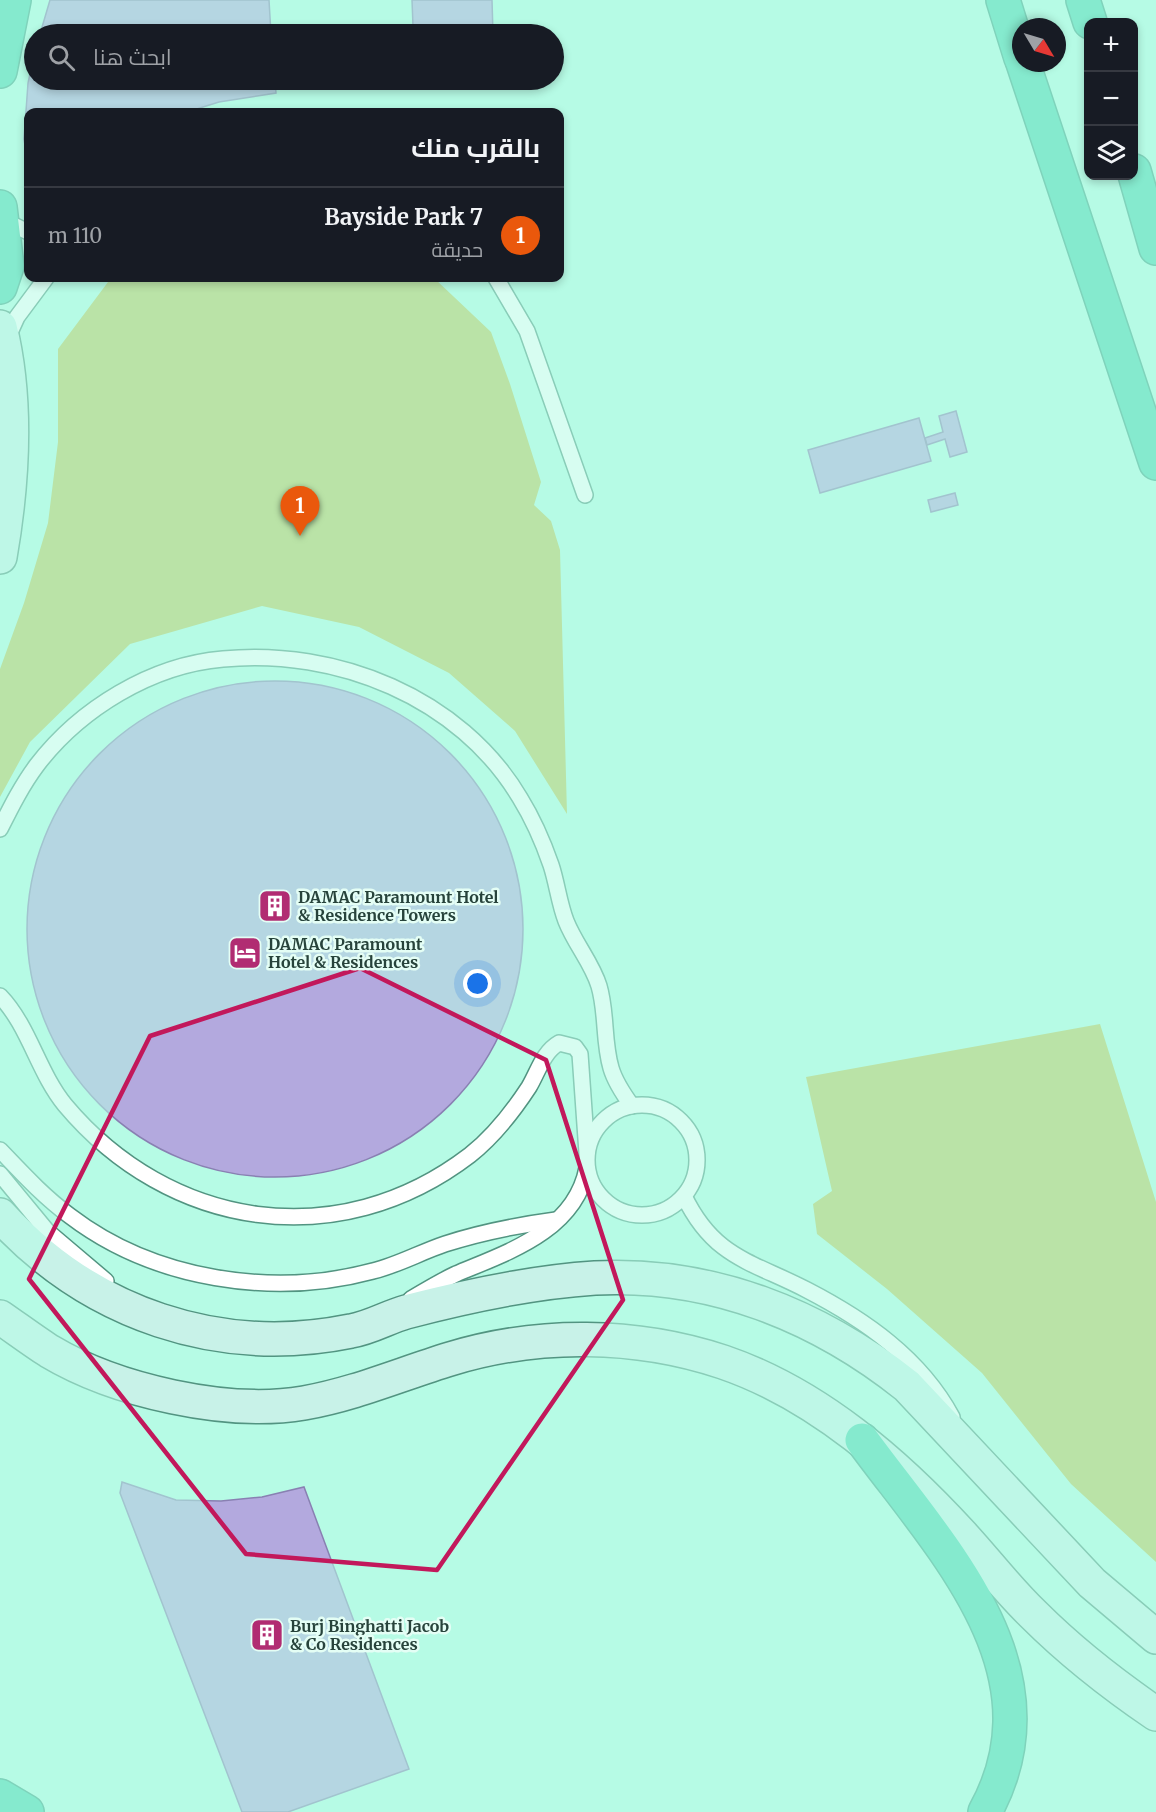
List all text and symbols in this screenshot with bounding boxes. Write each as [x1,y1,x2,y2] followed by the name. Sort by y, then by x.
[1012,18,1066,72] north arrow
[1084,18,1138,180] map controls
[1084,18,1138,72] button: +
[24,24,564,90] search box
[45,41,78,74] icon: search
[93,43,172,71] text: ابحث هنا
[1084,72,1138,126] button: −
[1084,126,1138,180] button: layers
[411,131,540,164] text: بالقرب منك
[324,203,483,231] text: Bayside Park 7
[48,223,102,248] text: 110 m
[516,223,525,248] text: 1
[432,237,483,262] text: حديقة
[280,486,320,536] pin: 1
[298,887,499,925] place label: DAMAC Paramount Hotel & Residence Towers
[257,888,293,924] building icon: DAMAC Paramount Hotel & Residence Towers
[268,934,423,972] place label: DAMAC Paramount Hotel & Residences
[227,935,263,971] hotel icon: DAMAC Paramount Hotel & Residences
[463,969,492,998] your location
[290,1616,449,1654] place label: Burj Binghatti Jacob & Co Residences
[249,1617,285,1653] building icon: Burj Binghatti Jacob & Co Residences

